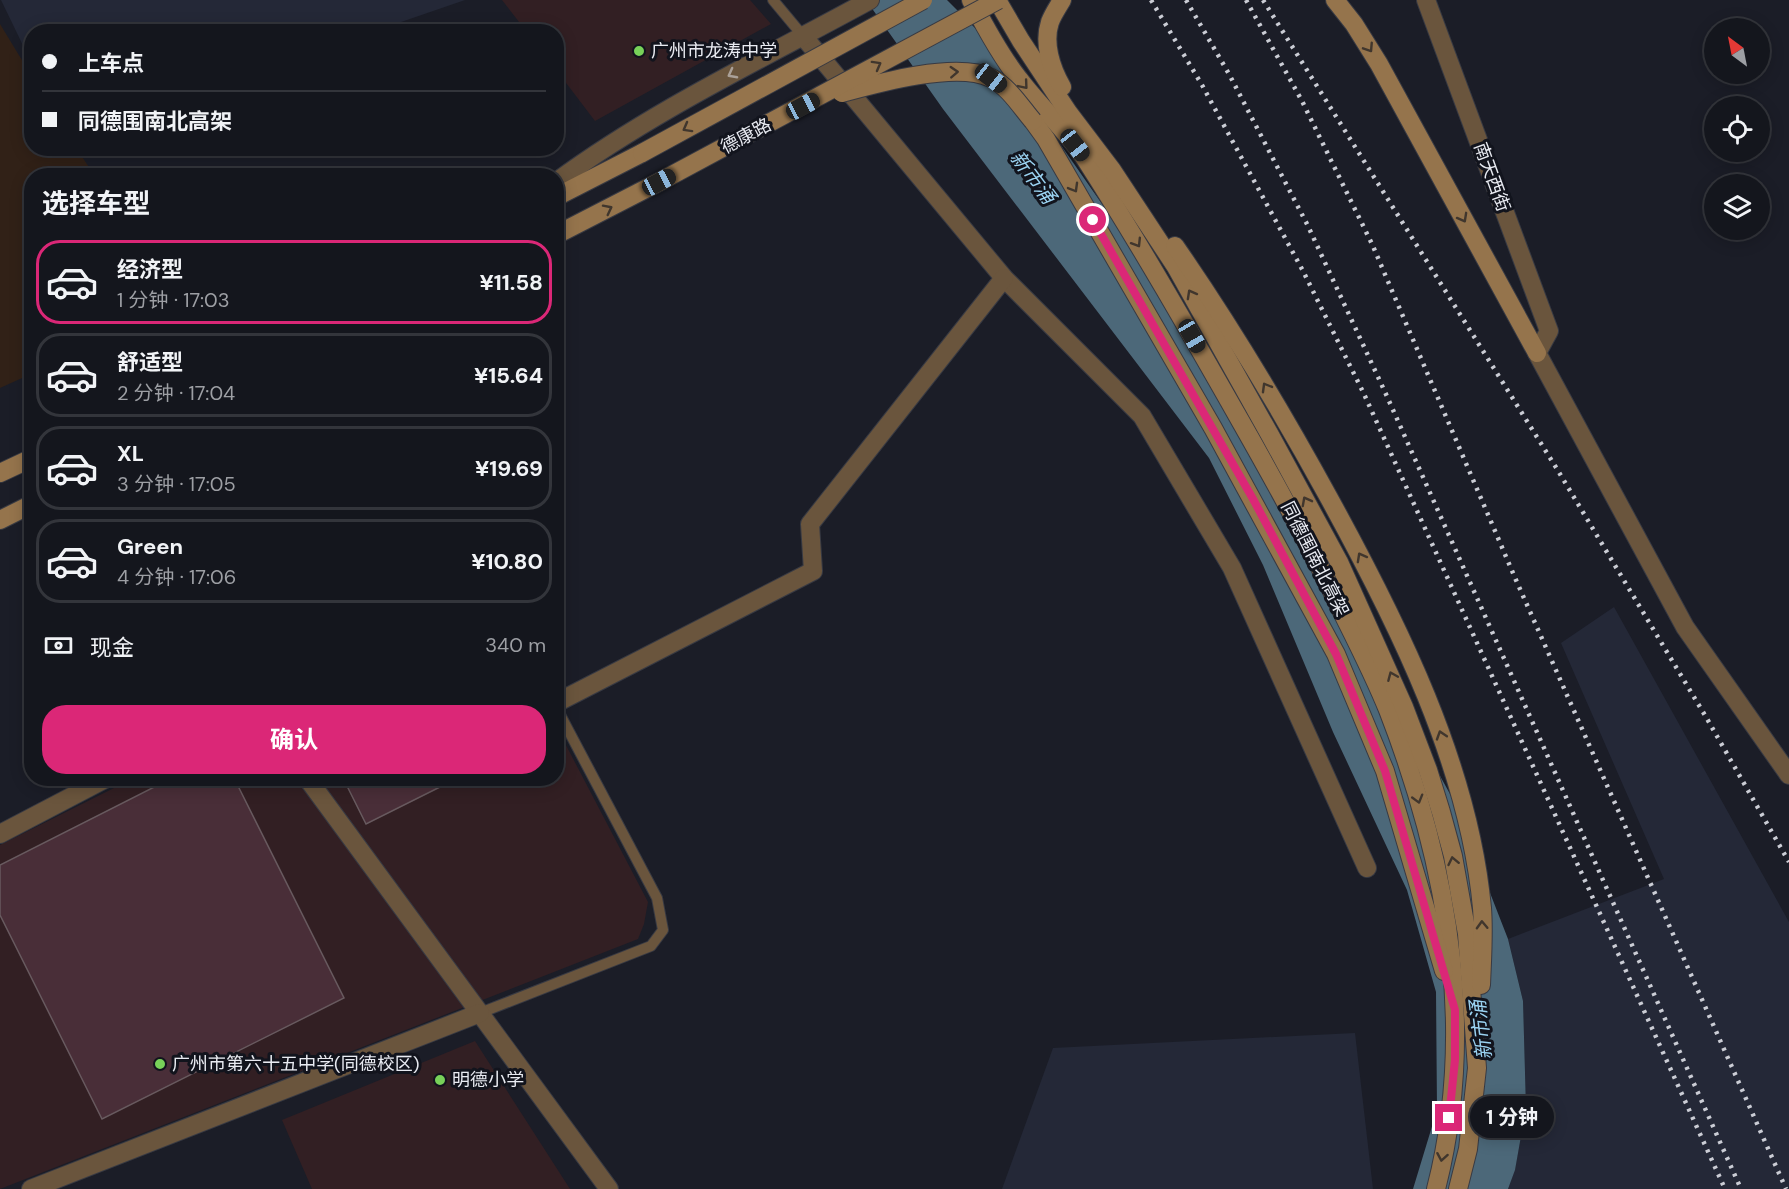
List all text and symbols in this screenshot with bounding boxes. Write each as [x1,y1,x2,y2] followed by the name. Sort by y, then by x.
[1704,18,1770,84] north arrow
[1704,18,1770,240] map controls
[651,39,777,63] place label: 广州市龙涛中学
[1361,41,1372,52] one-way arrow
[632,44,646,58] marker: 广州市龙涛中学
[78,49,144,78] text: 上车点
[971,60,1011,96] car
[871,61,882,72] one-way arrow
[949,66,958,79] one-way arrow
[728,67,739,78] one-way arrow
[1017,78,1028,89] one-way arrow
[783,90,823,122] car
[1704,96,1770,162] button: locate
[78,107,232,136] text: 同德围南北高架
[717,113,775,159] street label: 德康路
[683,121,693,132] one-way arrow
[1057,125,1093,165] car
[1468,139,1516,215] street label: 南天西街
[1005,145,1063,210] water label: 新市涌
[639,166,679,198] car
[1704,174,1770,240] button: layers
[1067,182,1079,192] one-way arrow
[42,186,150,221] text: 选择车型
[602,205,612,216] one-way arrow
[1079,206,1106,233] route start
[1456,212,1467,222] one-way arrow
[1130,237,1142,247] one-way arrow
[45,255,99,309] icon: car
[117,255,183,284] text: 经济型
[480,268,543,297] text: ¥11.58
[117,287,230,313] text: 1 分钟 · 17:03
[1186,290,1198,300] one-way arrow
[1175,316,1209,356] car
[45,348,99,402] icon: car
[117,348,183,377] text: 舒适型
[474,361,543,390] text: ¥15.64
[117,380,235,406] text: 2 分钟 · 17:04
[1261,383,1273,394] one-way arrow
[117,439,144,468] text: XL
[45,441,99,495] icon: car
[475,454,543,483] text: ¥19.69
[117,471,236,497] text: 3 分钟 · 17:05
[1276,497,1354,621] street label: 同德围南北高架
[1302,497,1313,507] one-way arrow
[117,532,183,561] text: Green
[45,534,99,588] icon: car
[471,547,543,576] text: ¥10.80
[1357,553,1368,564] one-way arrow
[117,564,236,590] text: 4 分钟 · 17:06
[42,629,75,662] icon: cash
[485,632,546,658] text: 340 m
[90,633,134,662] text: 现金
[1387,672,1399,683] one-way arrow
[42,705,546,774] button: 确认
[1435,730,1448,741] one-way arrow
[1411,793,1423,804] one-way arrow
[1447,856,1460,866] one-way arrow
[1476,921,1489,930] one-way arrow
[1464,997,1498,1061] water label: 新市涌
[172,1052,419,1076] place label: 广州市第六十五中学(同德校区)
[153,1057,167,1071] marker: 广州市第六十五中学(同德校区)
[452,1068,524,1092] place label: 明德小学
[433,1073,447,1087] marker: 明德小学
[1470,1097,1554,1139] callout: 1 分钟
[1435,1104,1462,1131] route end
[1486,1104,1538,1130] text: 1 分钟
[1437,1152,1449,1162] one-way arrow

